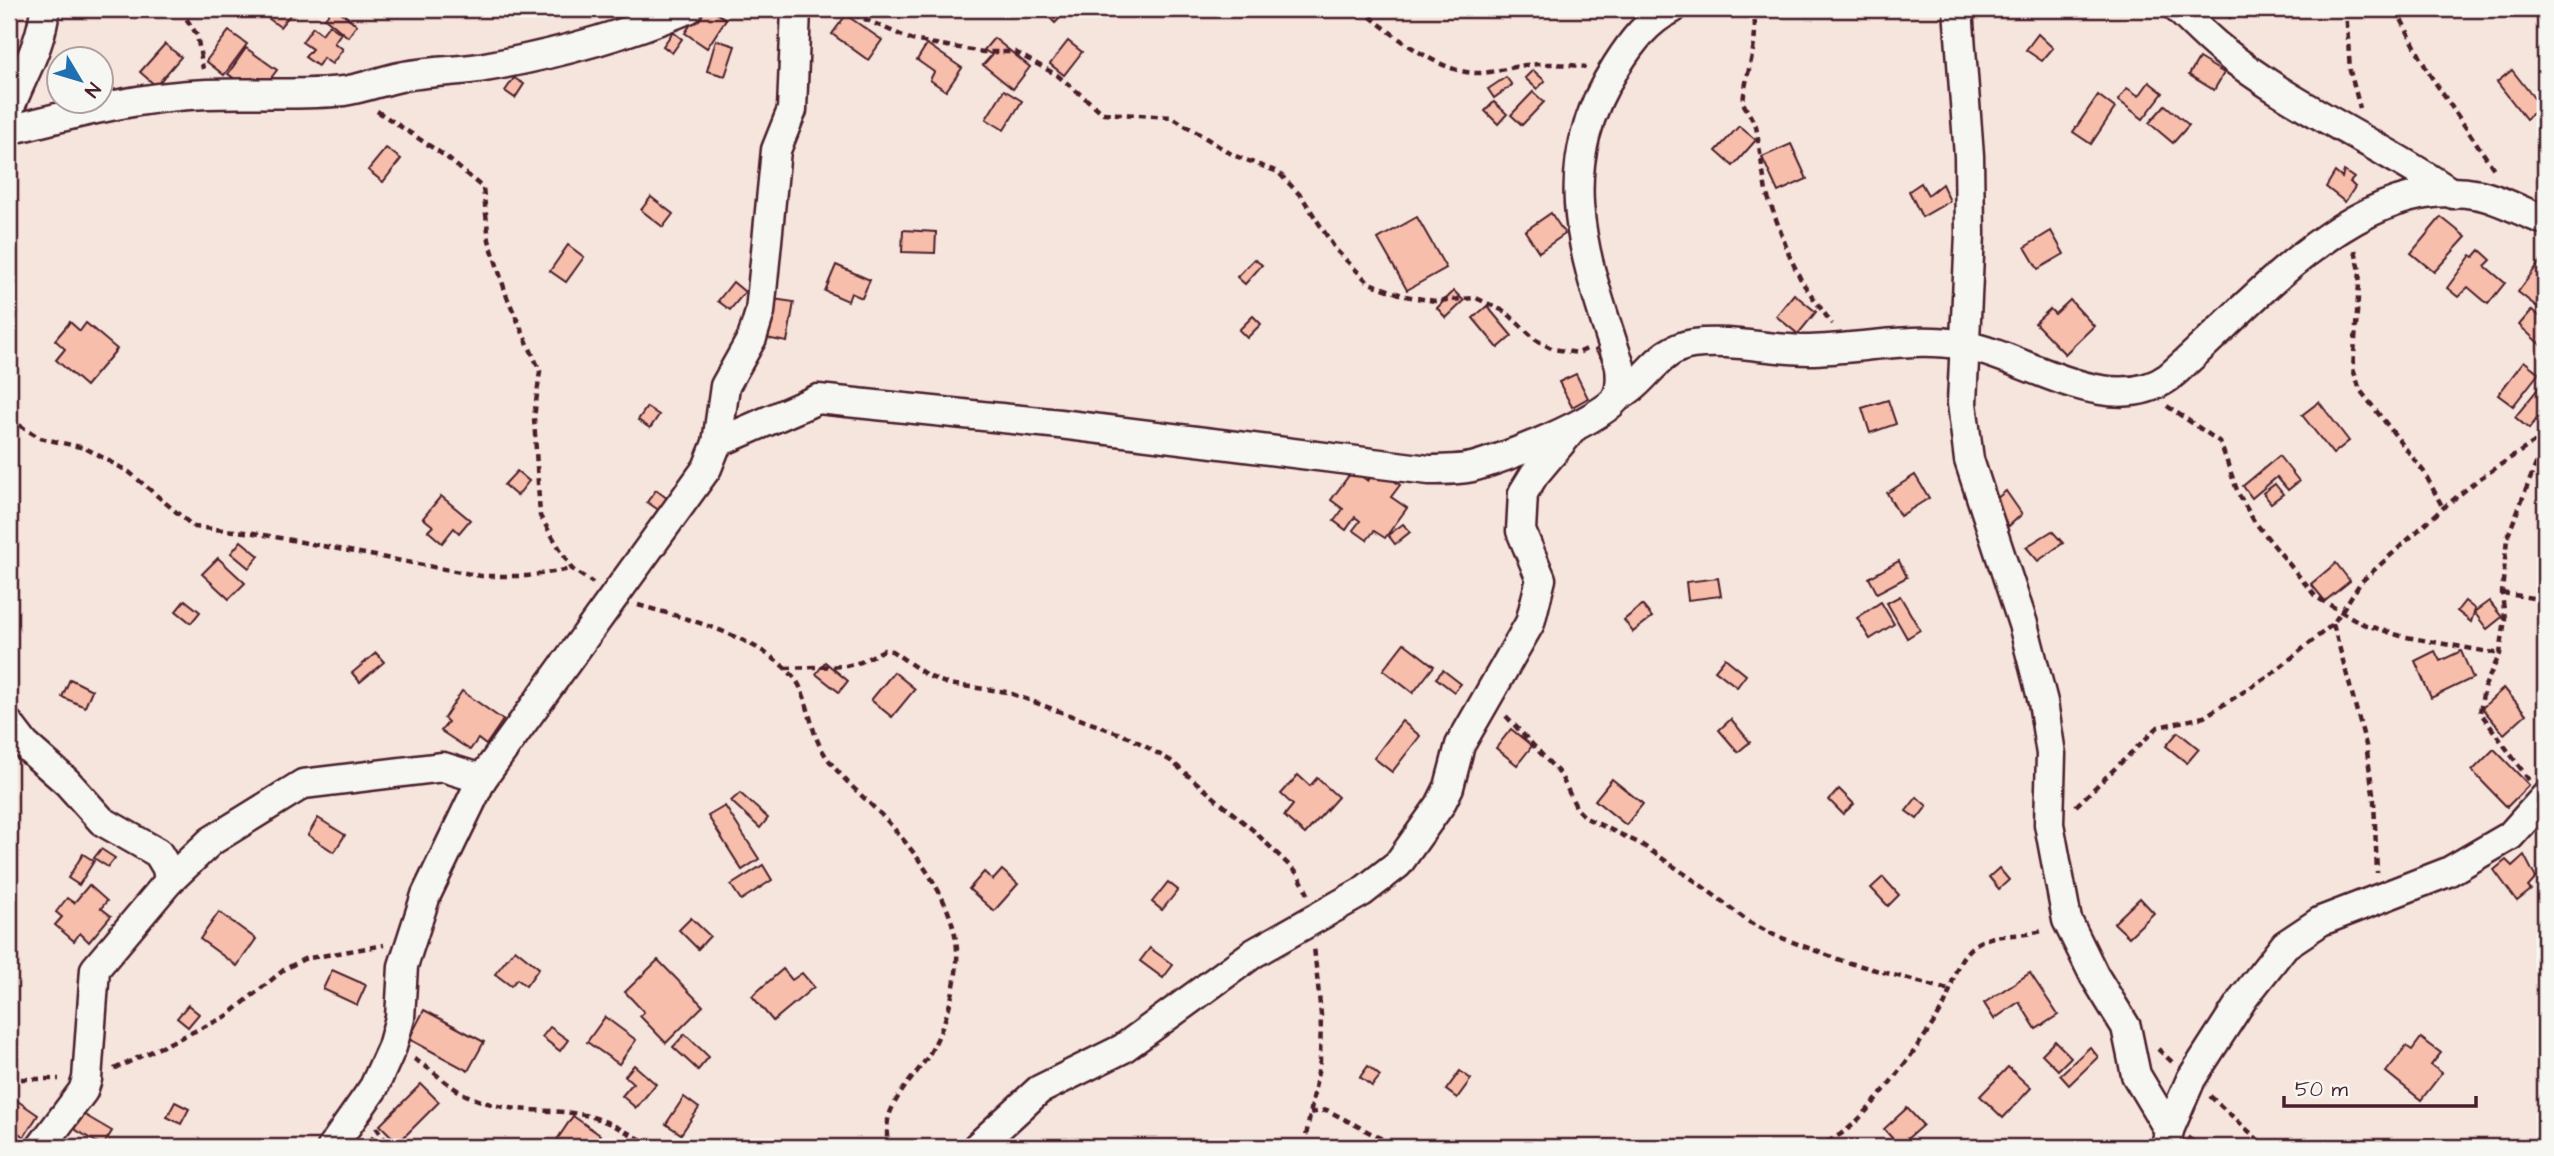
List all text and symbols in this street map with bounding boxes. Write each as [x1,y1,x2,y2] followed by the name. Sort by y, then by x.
[46,46,116,116] north arrow
[78,77,107,103] text: N
[2284,1065,2477,1109] scale bar
[2295,1075,2349,1104] text: 50 m

